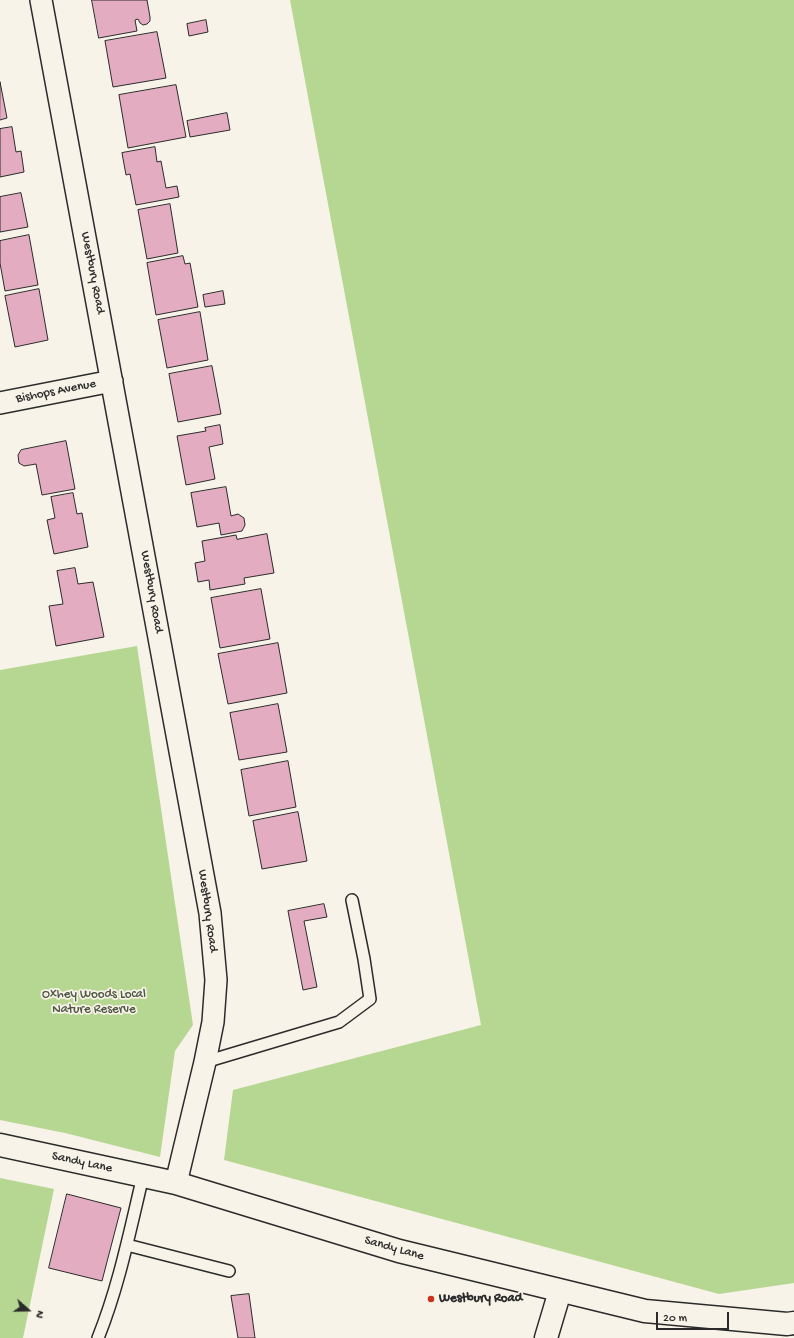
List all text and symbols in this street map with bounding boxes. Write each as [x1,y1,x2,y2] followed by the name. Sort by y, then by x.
[76,231,108,315] street label: Westbury Road
[15,377,97,407] street label: Bishops Avenue
[136,550,166,634] street label: Westbury Road
[193,869,221,953] street label: Westbury Road
[42,987,146,1018] park label: Oxhey Woods Local Nature Reserve
[50,1149,114,1177] street label: Sandy Lane
[362,1233,426,1265] street label: Sandy Lane
[8,1290,48,1330] north arrow
[439,1291,522,1307] place label: Westbury Road
[426,1294,436,1304] marker: Westbury Road
[658,1304,731,1330] scale bar
[32,1309,46,1320] text: N
[663,1312,687,1326] text: 20 m

